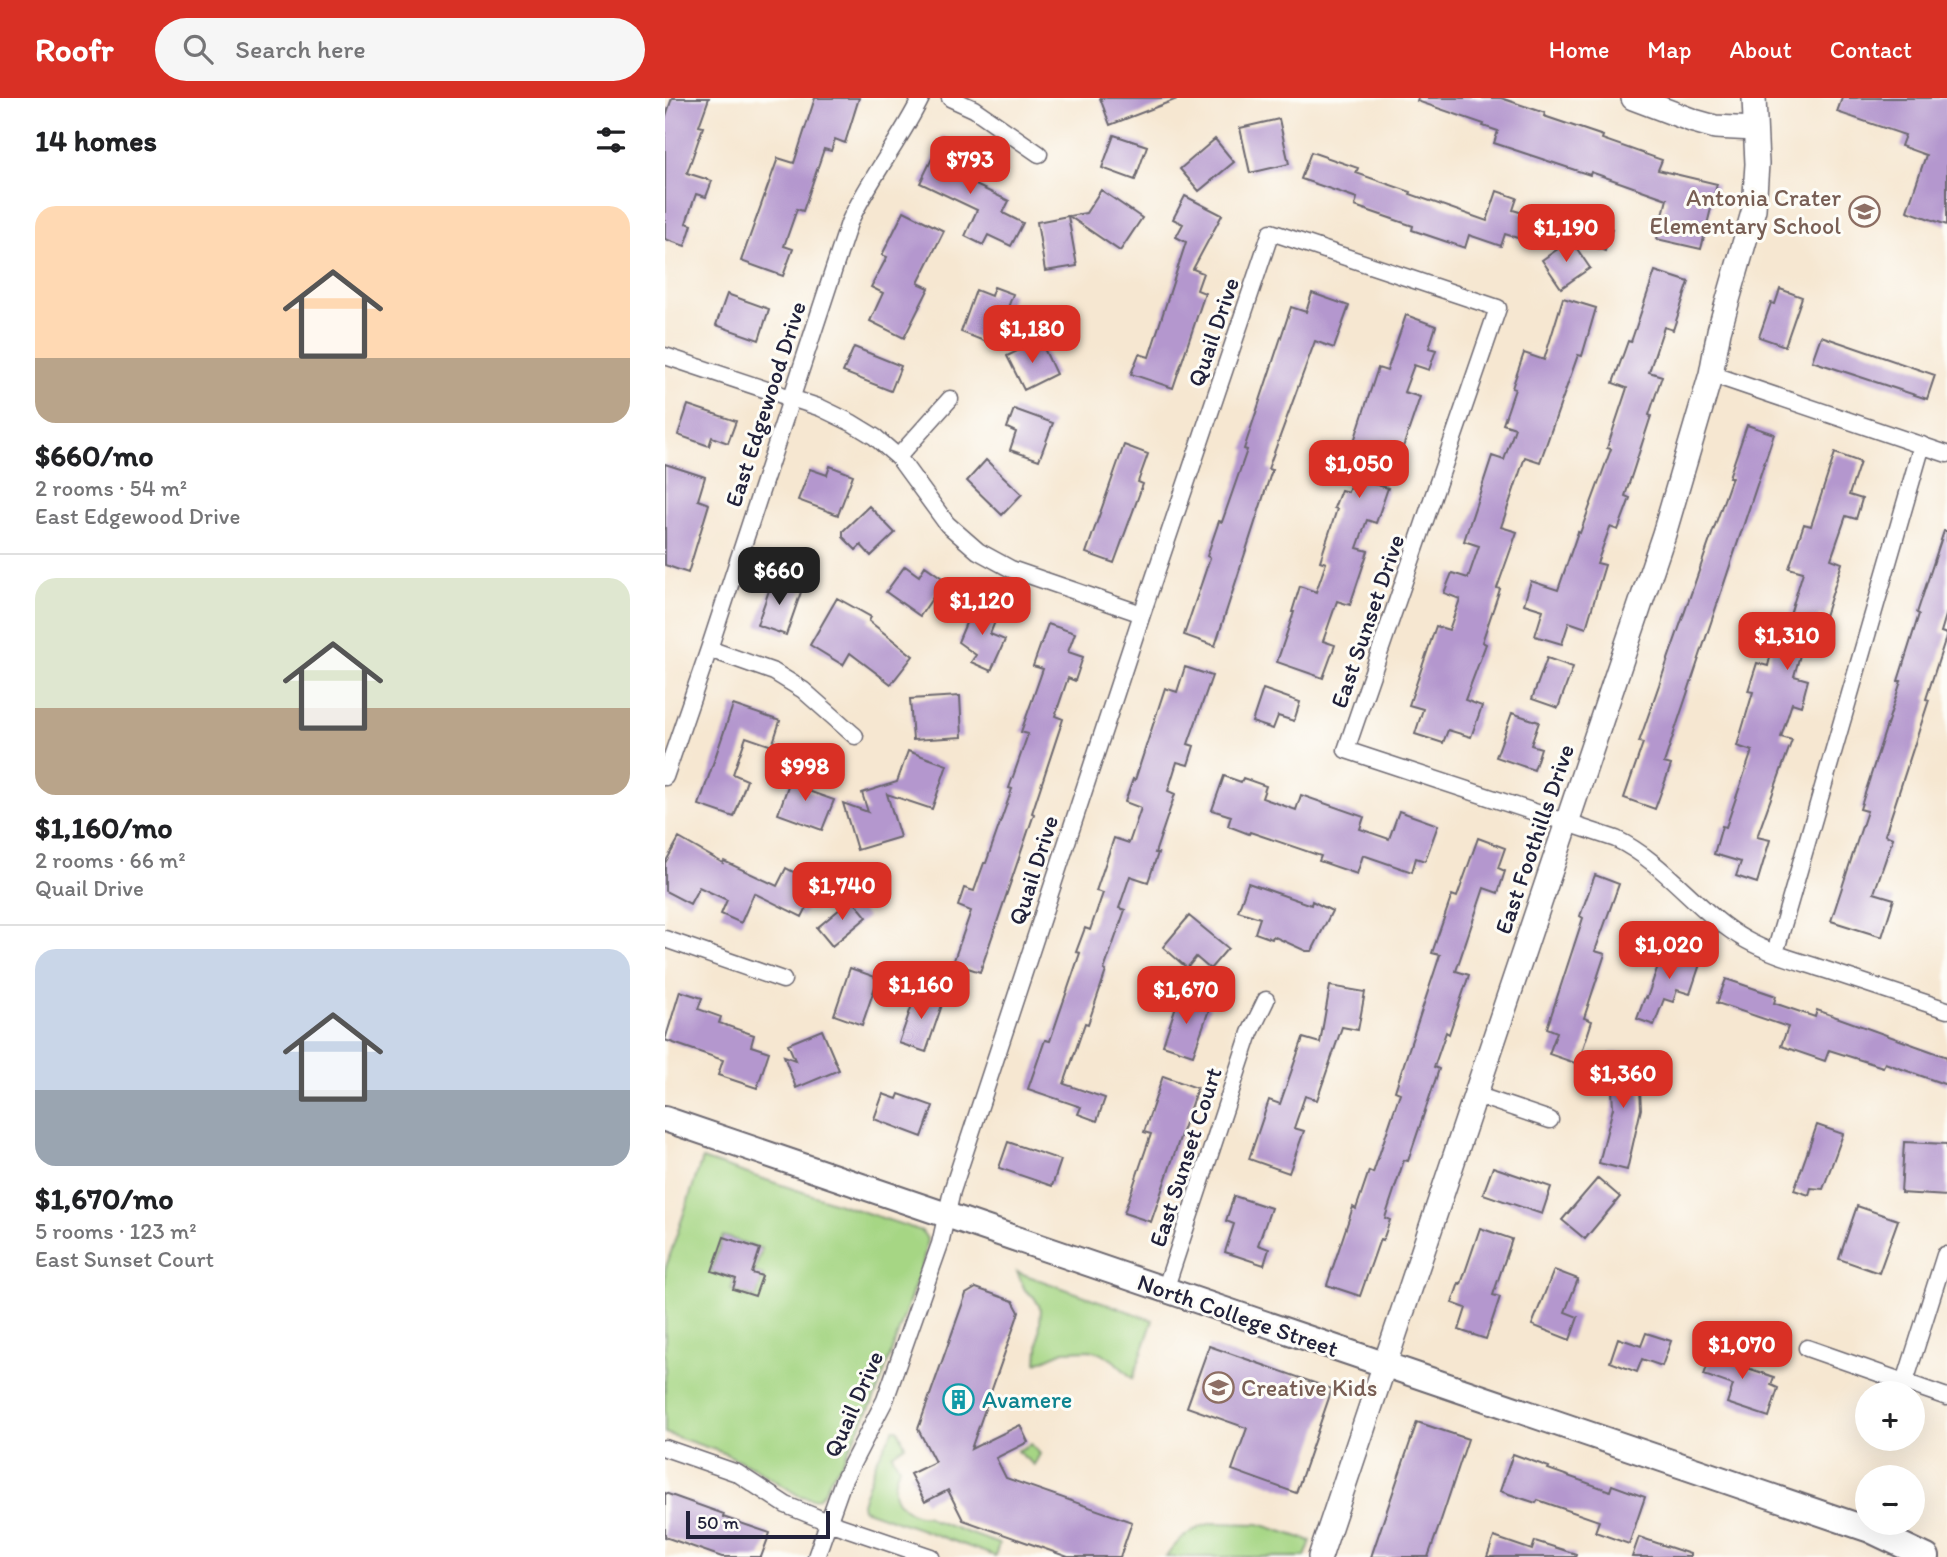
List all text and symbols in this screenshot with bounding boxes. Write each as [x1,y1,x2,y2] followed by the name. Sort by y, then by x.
[155,18,645,81] search box
[35,30,113,69] text: Roofr
[179,30,217,68] icon: search
[235,33,366,65] text: Search here
[1549,35,1609,64] text: Home
[1647,35,1691,64] text: Map
[1729,35,1792,64] text: About
[1830,35,1912,64] text: Contact
[592,121,630,159] icon: filters
[35,122,157,159] text: 14 homes
[929,136,1011,196] pin: $793
[946,145,994,173] text: $793
[1650,183,1841,240] place label: Antonia Crater Elementary School
[1847,194,1881,228] school or university icon: Antonia Crater Elementary School
[1509,204,1623,264] pin: $1,190
[1534,213,1598,241] text: $1,190
[270,251,396,377] icon: home
[1181,274,1245,390] street label: Quail Drive
[718,298,812,510] street label: East Edgewood Drive
[975,306,1089,365] pin: $1,180
[999,314,1065,342] text: $1,180
[35,437,154,474] text: $660/mo
[1302,440,1416,500] pin: $1,050
[1325,449,1393,477] text: $1,050
[35,474,187,502] text: 2 rooms · 54 m²
[35,502,240,530] text: East Edgewood Drive
[1324,530,1410,712] street label: East Sunset Drive
[738,547,820,607] pin: $660
[754,556,804,584] text: $660
[925,578,1039,637] pin: $1,120
[950,586,1014,614] text: $1,120
[1730,612,1844,672] pin: $1,310
[1754,621,1820,649] text: $1,310
[270,623,396,749] icon: home
[1488,740,1580,938] street label: East Foothills Drive
[764,744,846,803] pin: $998
[781,752,829,780] text: $998
[35,809,173,846] text: $1,160/mo
[1002,811,1064,929] street label: Quail Drive
[35,846,186,874] text: 2 rooms · 66 m²
[785,862,899,922] pin: $1,740
[808,871,876,899] text: $1,740
[35,874,144,902] text: Quail Drive
[1612,922,1726,981] pin: $1,020
[1635,930,1703,958] text: $1,020
[864,962,978,1021] pin: $1,160
[1129,967,1243,1026] pin: $1,670
[889,970,953,998] text: $1,160
[1153,975,1219,1003] text: $1,670
[270,994,396,1120] icon: home
[1566,1051,1680,1110] pin: $1,360
[1590,1059,1656,1087] text: $1,360
[1142,1064,1228,1250] street label: East Sunset Court
[35,1180,174,1217] text: $1,670/mo
[35,1217,197,1245] text: 5 rooms · 123 m²
[35,1245,214,1273] text: East Sunset Court
[1134,1267,1342,1363] street label: North College Street
[1685,1322,1799,1381] pin: $1,070
[1708,1330,1776,1358] text: $1,070
[817,1346,889,1462] street label: Quail Drive
[1201,1370,1235,1404] school or university icon: Creative Kids
[1241,1373,1377,1402] place label: Creative Kids
[1855,1381,1925,1535] map controls
[1855,1381,1925,1451] button: +
[942,1382,976,1416] building icon: Avamere
[982,1385,1072,1414] place label: Avamere
[1855,1465,1925,1535] button: −
[686,1508,829,1540] scale bar
[697,1511,739,1534] text: 50 m

